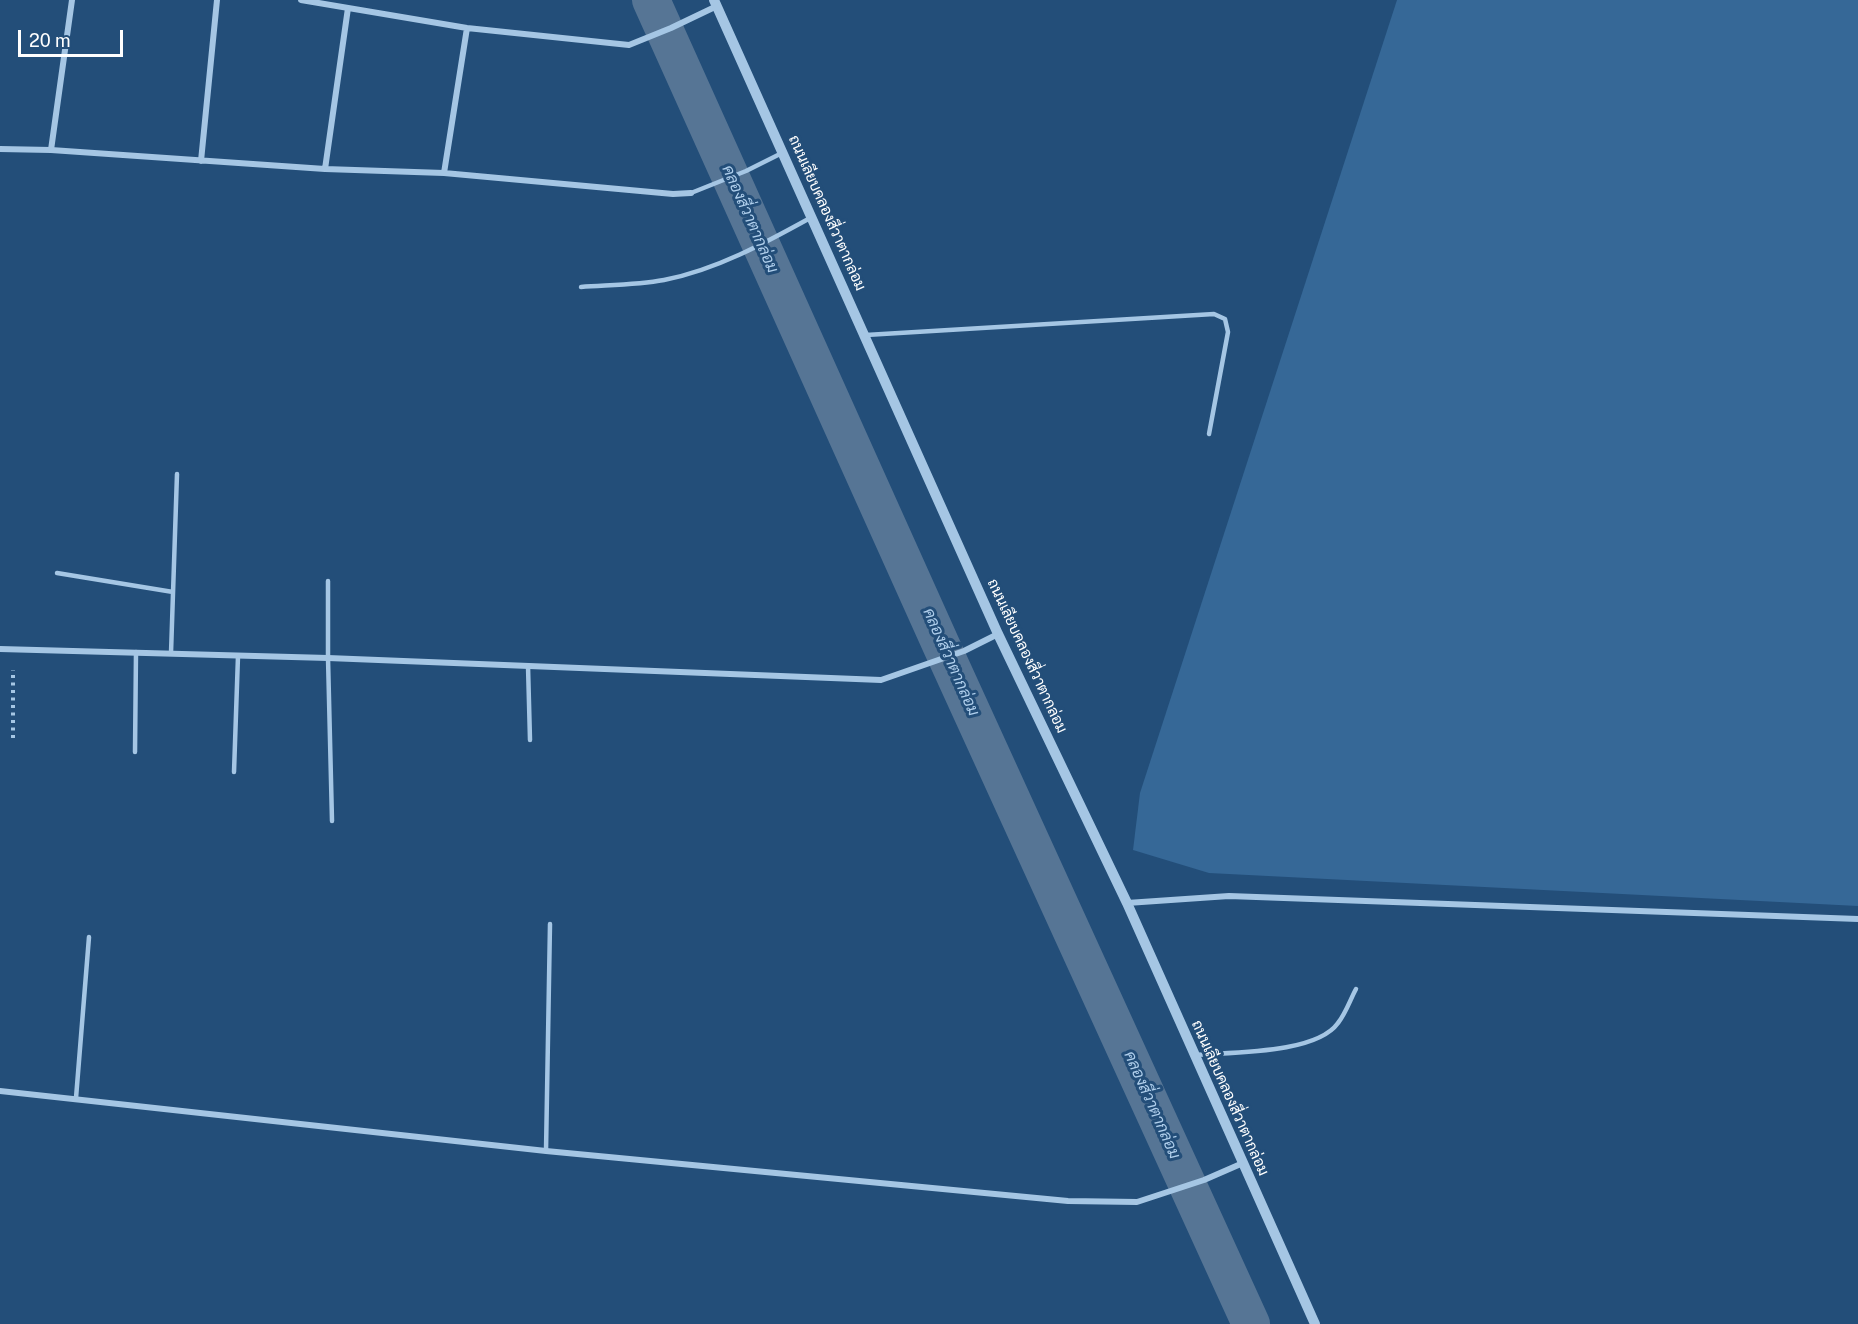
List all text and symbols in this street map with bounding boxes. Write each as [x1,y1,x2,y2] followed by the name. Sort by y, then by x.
[21,18,126,56] scale bar
[29,30,71,51] text: 20 m
[785,133,869,293] street label: ถนนเลียบคลองสี่วาตากล่อม
[718,162,782,276] water label: คลองสี่วาตากล่อม
[983,576,1071,736] street label: ถนนเลียบคลองสี่วาตากล่อม
[919,605,983,719] water label: คลองสี่วาตากล่อม
[1188,1018,1272,1178] street label: ถนนเลียบคลองสี่วาตากล่อม
[1120,1048,1184,1162] water label: คลองสี่วาตากล่อม

